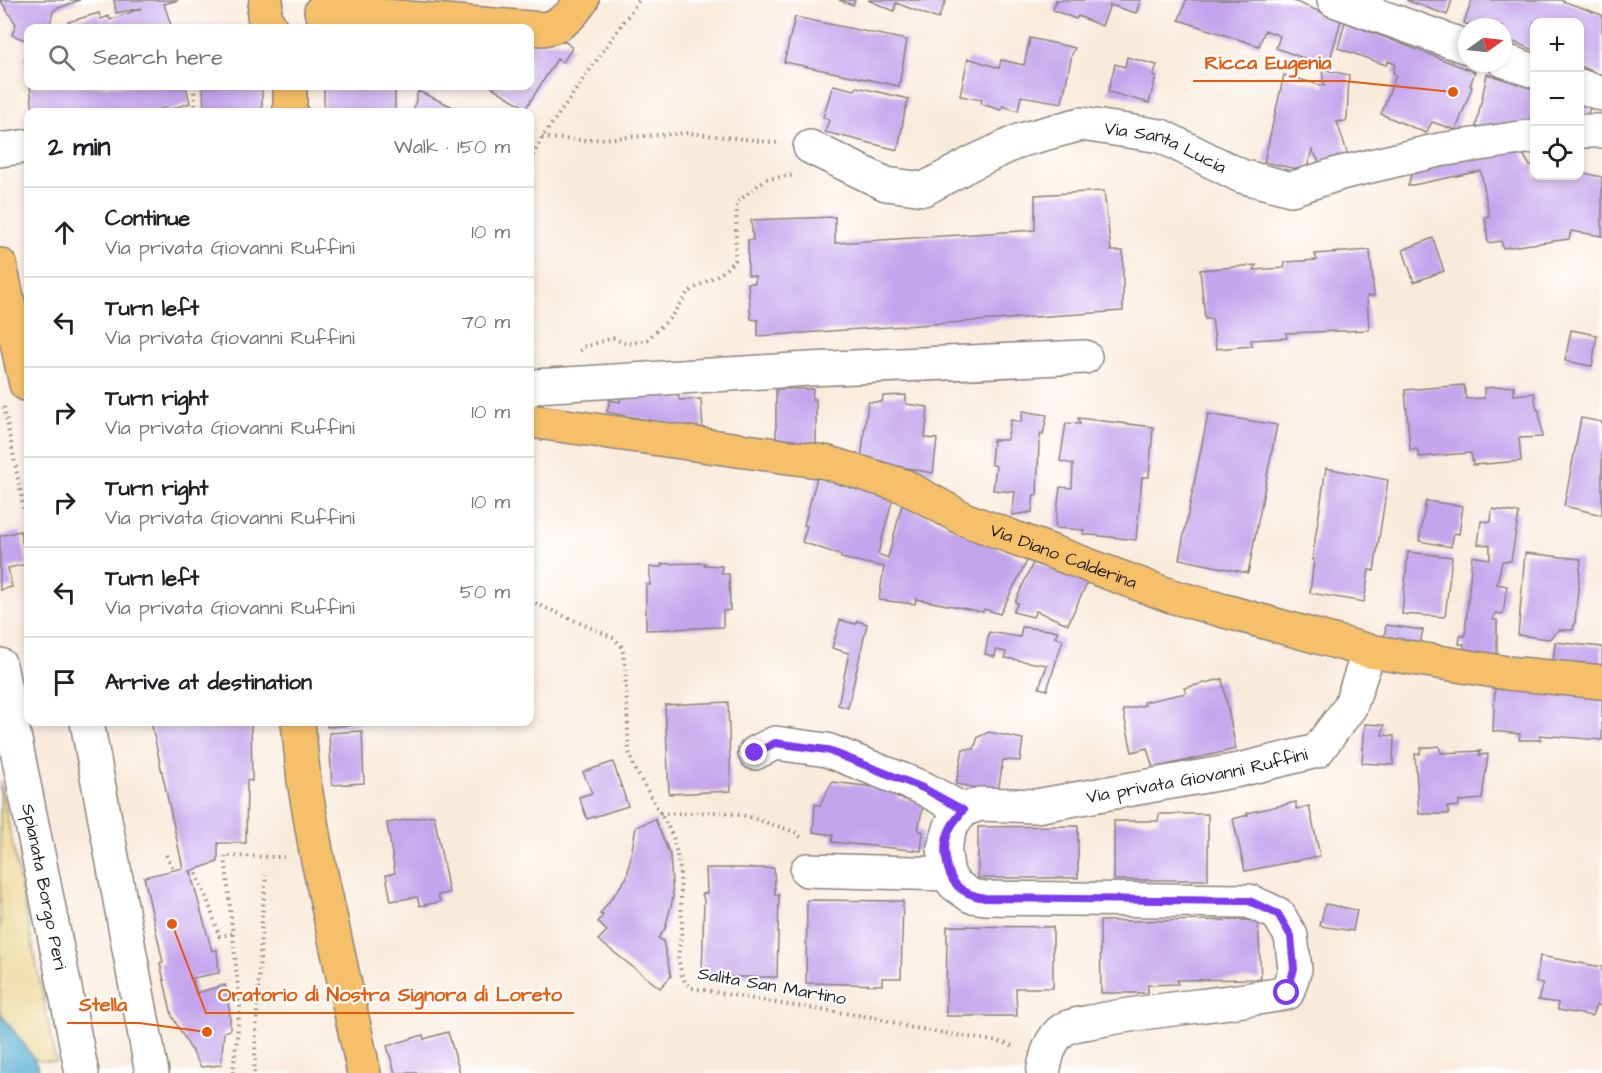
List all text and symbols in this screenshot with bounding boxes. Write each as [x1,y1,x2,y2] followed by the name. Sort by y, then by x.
[1458,18,1512,72] north arrow
[1530,18,1584,180] map controls
[1530,18,1584,72] button: +
[24,24,534,90] search box
[45,41,78,74] icon: search
[93,42,223,73] text: Search here
[1193,43,1344,81] callout: Ricca Eugenia
[1204,49,1332,78] text: Ricca Eugenia
[1530,72,1584,126] button: −
[1103,115,1231,179] street label: Via Santa Lucia
[1530,126,1584,180] button: locate
[48,129,110,165] text: 2 min
[394,133,510,161] text: Walk · 150 m
[105,203,190,234] text: Continue
[48,216,81,249] icon: ahead
[471,218,510,246] text: 10 m
[105,234,355,262] text: Via privata Giovanni Ruffini
[105,293,199,324] text: Turn left
[48,306,81,339] icon: left
[462,308,510,336] text: 70 m
[105,324,355,352] text: Via privata Giovanni Ruffini
[105,383,208,414] text: Turn right
[48,396,81,429] icon: right
[471,398,510,426] text: 10 m
[105,414,355,442] text: Via privata Giovanni Ruffini
[105,473,208,504] text: Turn right
[48,486,81,519] icon: right
[471,488,510,516] text: 10 m
[105,504,355,532] text: Via privata Giovanni Ruffini
[986,517,1140,595] street label: Via Diano Calderina
[105,563,199,594] text: Turn left
[48,576,81,609] icon: left
[460,578,510,606] text: 50 m
[105,594,355,622] text: Via privata Giovanni Ruffini
[48,666,81,699] icon: arrive
[105,667,312,698] text: Arrive at destination
[741,739,767,765] route end
[1084,741,1310,809] street label: Via privata Giovanni Ruffini
[16,801,73,972] street label: Spianata Borgo Peri
[696,961,848,1011] street label: Salita San Martino
[206,975,574,1013] callout: Oratorio di Nostra Signora di Loreto
[1273,979,1299,1005] route start
[218,981,563,1010] text: Oratorio di Nostra Signora di Loreto
[67,985,139,1023] callout: Stella
[78,991,128,1019] text: Stella

